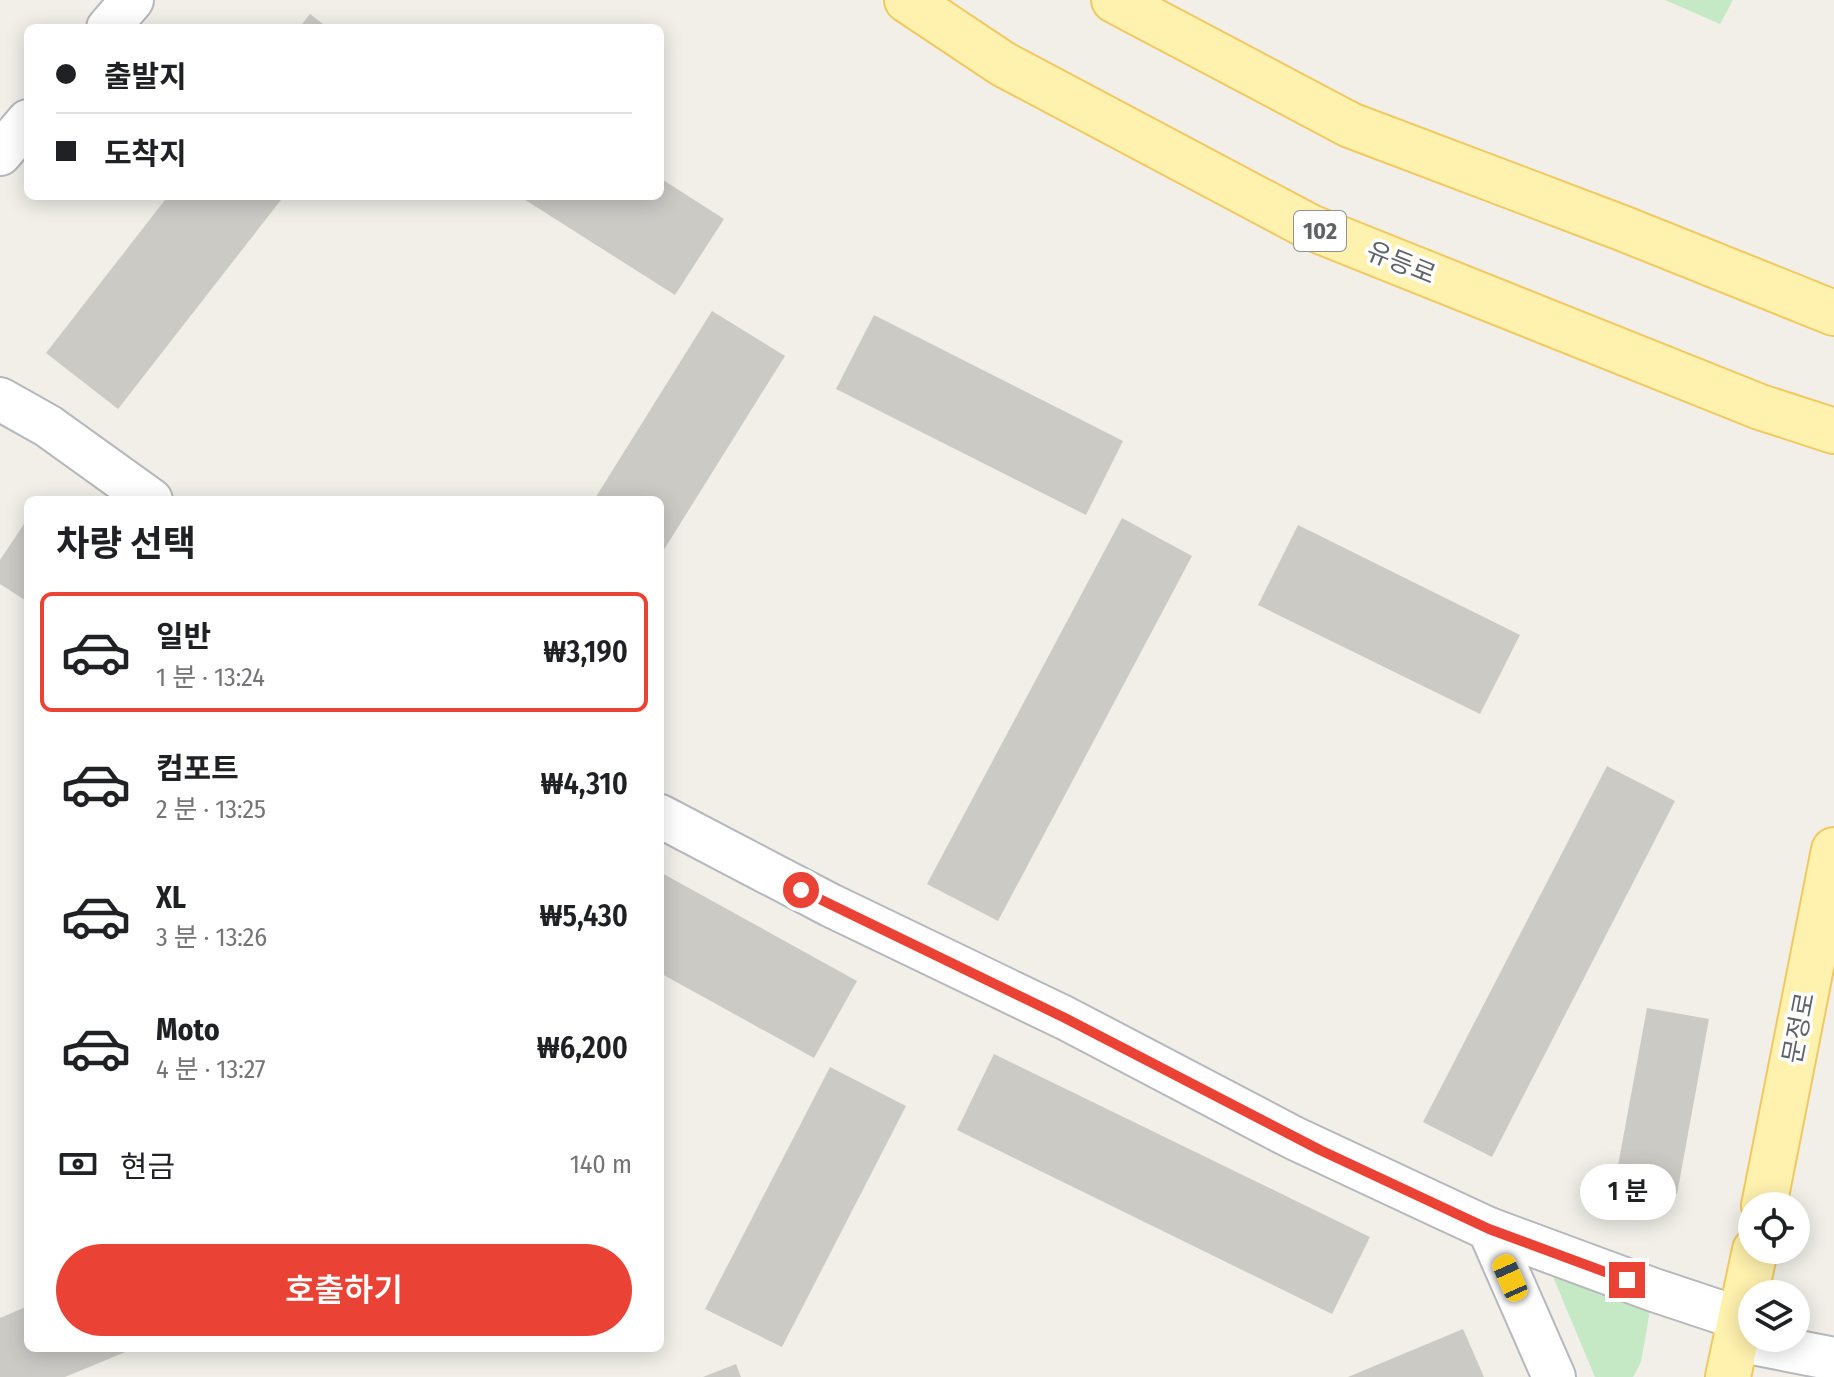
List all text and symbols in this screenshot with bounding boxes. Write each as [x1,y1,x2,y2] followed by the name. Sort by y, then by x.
[104,59,187,95] text: 출발지
[104,136,187,172] text: 도착지
[1294,211,1346,251] road number: 102
[1362,235,1440,291] street label: 유등로
[56,522,196,566] text: 차량 선택
[60,616,132,688] icon: car
[156,619,211,655] text: 일반
[543,634,628,670] text: ₩3,190
[156,662,265,693] text: 1 분 · 13:24
[60,748,132,820] icon: car
[156,751,239,787] text: 컴포트
[541,766,628,802] text: ₩4,310
[156,794,266,825] text: 2 분 · 13:25
[783,872,819,908] route start
[60,880,132,952] icon: car
[156,880,186,916] text: XL
[539,898,628,934] text: ₩5,430
[156,922,267,953] text: 3 분 · 13:26
[1777,990,1821,1066] street label: 문정로
[60,1012,132,1084] icon: car
[156,1012,220,1048] text: Moto
[537,1030,628,1066] text: ₩6,200
[156,1054,266,1085] text: 4 분 · 13:27
[56,1142,100,1186] icon: cash
[120,1149,175,1185] text: 현금
[570,1149,632,1180] text: 140 m
[1579,1164,1675,1220] callout: 1 분
[1608,1176,1648,1207] text: 1 분
[1738,1192,1810,1352] map controls
[1738,1192,1810,1264] button: locate
[56,1244,632,1336] button: 호출하기
[1489,1251,1531,1305] car
[1609,1262,1645,1298] route end
[1738,1280,1810,1352] button: layers

